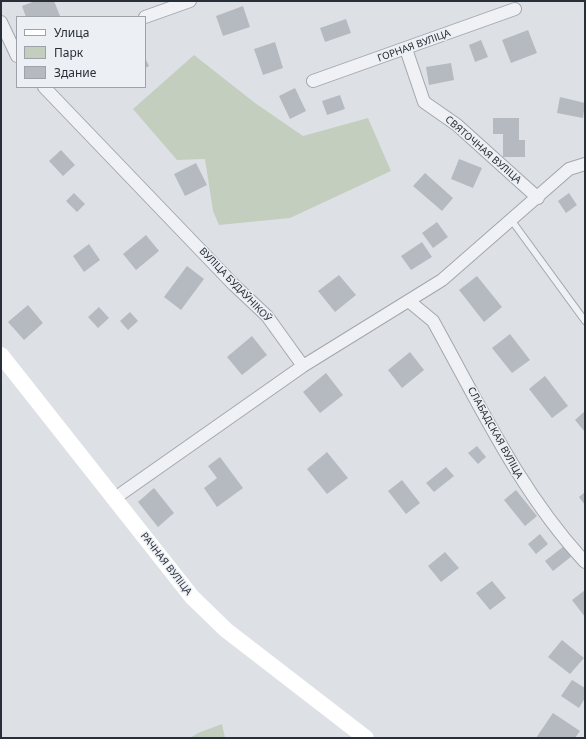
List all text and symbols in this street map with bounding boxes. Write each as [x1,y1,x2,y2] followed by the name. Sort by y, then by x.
[16,16,146,88] legend
[54,24,89,41] text: Улица
[376,27,452,65] street label: ГОРНАЯ ВУЛІЦА
[54,44,83,61] text: Парк
[54,64,96,81] text: Здание
[442,114,524,186] street label: СВЯТОЧНАЯ ВУЛІЦА
[196,245,274,325] street label: ВУЛІЦА БУДАЎНІКОЎ
[465,385,525,481] street label: СЛАБАДСКАЯ ВУЛІЦА
[138,530,194,598] street label: РАЧНАЯ ВУЛІЦА

